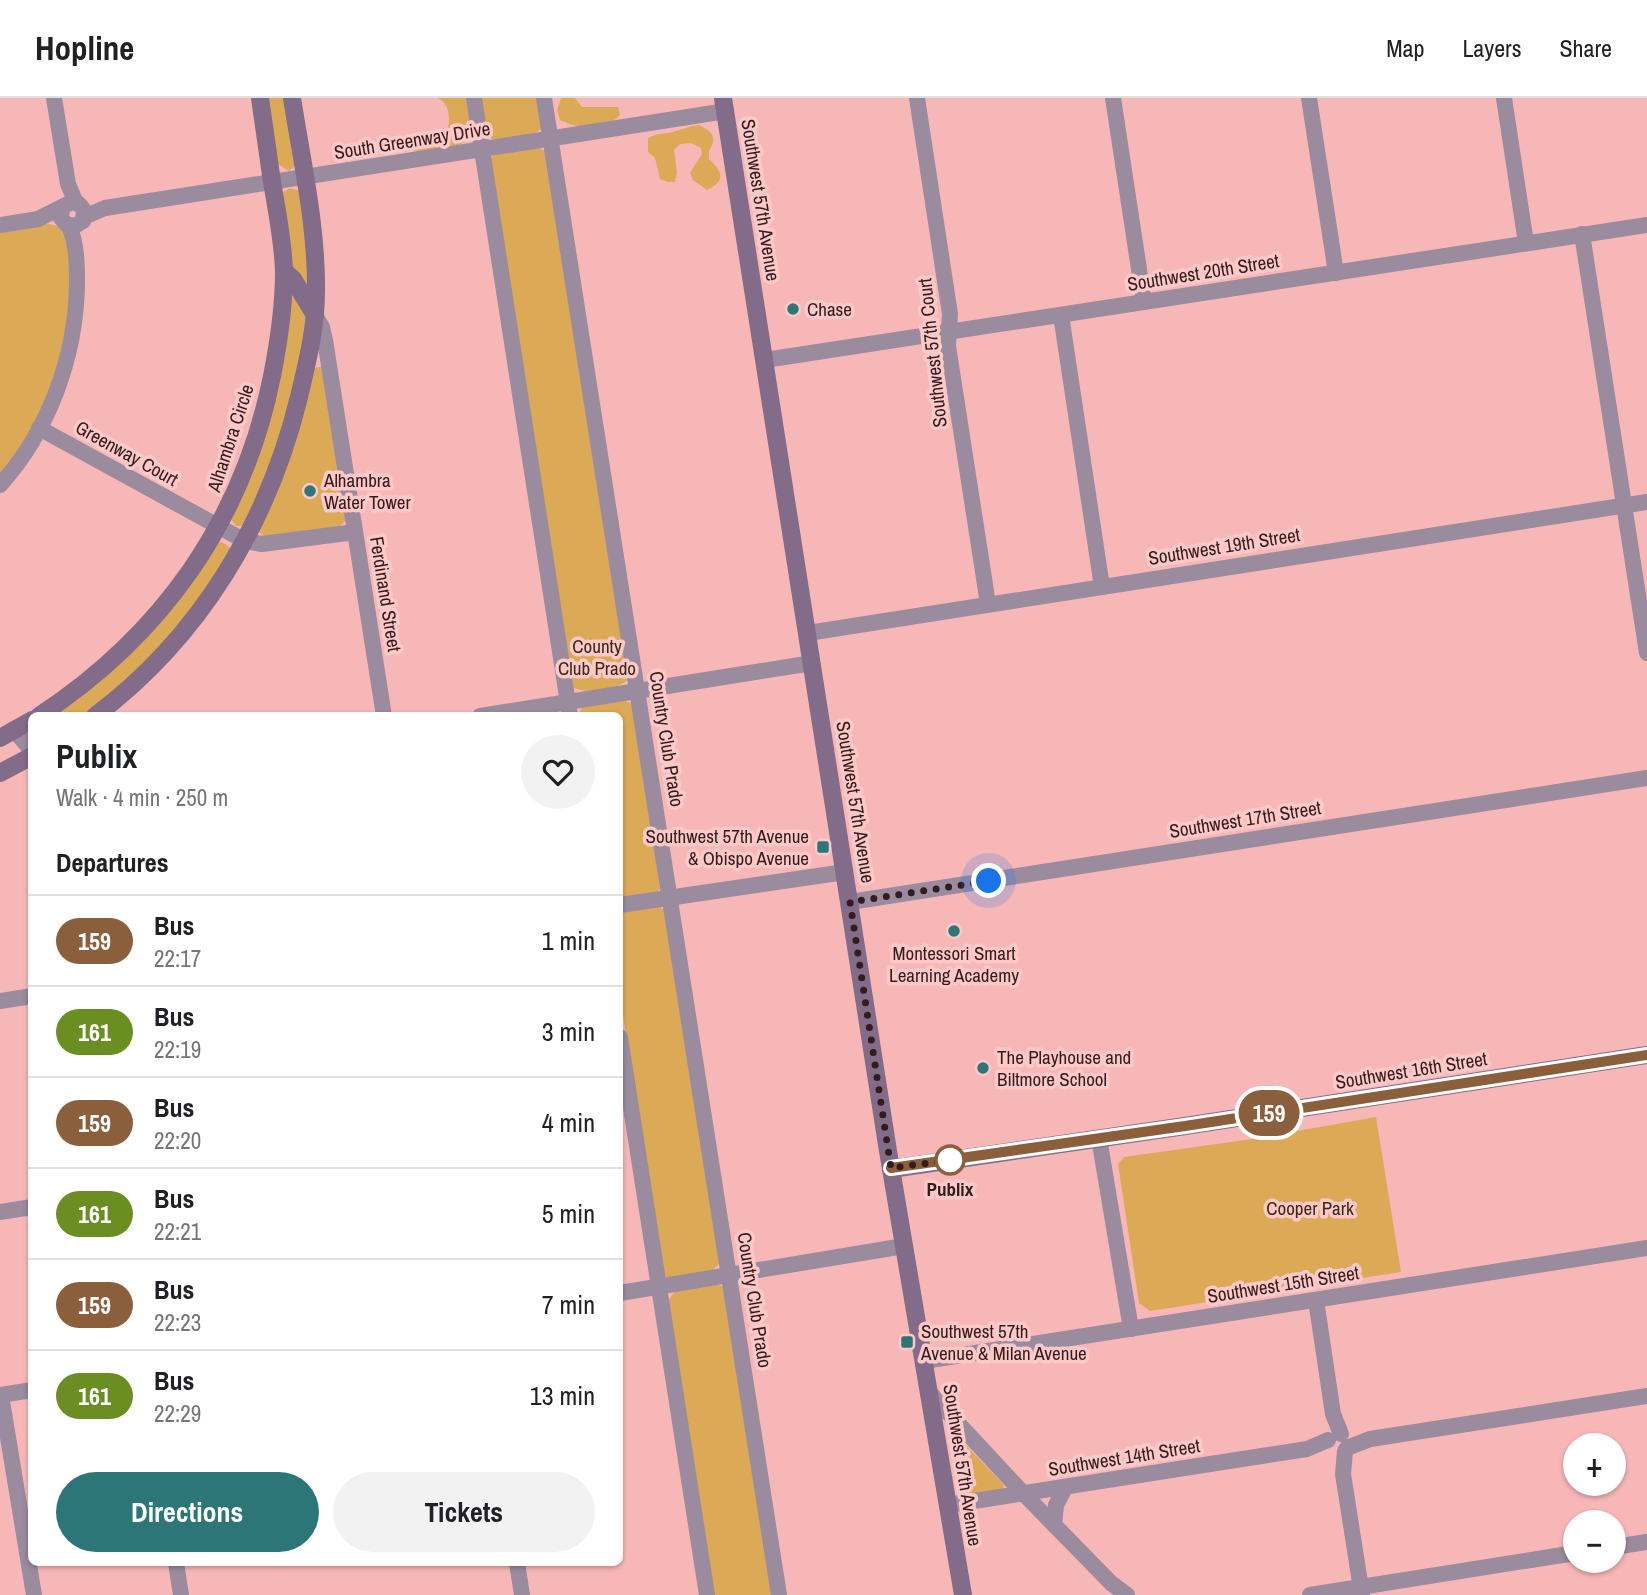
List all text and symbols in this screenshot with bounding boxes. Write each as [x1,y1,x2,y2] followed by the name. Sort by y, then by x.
[35,26,134,70] text: Hopline
[1386,32,1424,64] text: Map
[1462,32,1521,64] text: Layers
[1559,32,1612,64] text: Share
[332,115,492,165] street label: South Greenway Drive
[735,117,787,283] street label: Southwest 57th Avenue
[1125,247,1281,297] street label: Southwest 20th Street
[911,276,953,429] street label: Southwest 57th Court
[807,296,852,322] place label: Chase
[785,301,801,317] marker: Chase
[200,381,260,496] street label: Alhambra Circle
[71,414,183,492] street label: Greenway Court
[323,467,411,515] place label: Alhambra Water Tower
[302,483,318,499] marker: Alhambra Water Tower
[1146,521,1302,571] street label: Southwest 19th Street
[364,535,408,654] street label: Ferdinand Street
[558,633,636,681] park label: County Club Prado
[643,669,691,809] street label: Country Club Prado
[830,719,882,885] street label: Southwest 57th Avenue
[56,734,137,778] text: Publix
[521,735,595,809] button: heart
[56,782,228,813] text: Walk · 4 min · 250 m
[1167,794,1323,844] street label: Southwest 17th Street
[646,823,809,871] place label: Southwest 57th Avenue & Obispo Avenue
[815,839,831,855] marker: Southwest 57th Avenue & Obispo Avenue
[56,845,169,880] text: Departures
[971,863,1006,898] your location
[154,908,194,943] text: Bus
[542,923,595,958] text: 1 min
[946,923,962,939] marker: Montessori Smart Learning Academy
[78,925,111,957] text: 159
[889,940,1019,988] place label: Montessori Smart Learning Academy
[154,943,201,974] text: 22:17
[154,999,194,1034] text: Bus
[542,1014,595,1049] text: 3 min
[78,1016,111,1048] text: 161
[154,1034,201,1065] text: 22:19
[997,1044,1131,1092] place label: The Playhouse and Biltmore School
[1333,1045,1489,1095] street label: Southwest 16th Street
[975,1060,991,1076] marker: The Playhouse and Biltmore School
[154,1090,194,1125] text: Bus
[1229,1090,1309,1136] line badge: 159
[1253,1097,1285,1129] text: 159
[542,1105,595,1140] text: 4 min
[78,1107,111,1139] text: 159
[154,1125,201,1156] text: 22:20
[935,1145,965,1175] marker: Publix
[927,1176,974,1202] place label: Publix
[154,1181,194,1216] text: Bus
[1266,1195,1354,1221] park label: Cooper Park
[542,1196,595,1231] text: 5 min
[78,1198,111,1230] text: 161
[154,1216,201,1247] text: 22:21
[731,1230,779,1370] street label: Country Club Prado
[1205,1259,1361,1309] street label: Southwest 15th Street
[154,1272,194,1307] text: Bus
[542,1287,595,1322] text: 7 min
[78,1289,111,1321] text: 159
[154,1307,201,1338] text: 22:23
[920,1318,1087,1366] place label: Southwest 57th Avenue & Milan Avenue
[899,1334,915,1350] marker: Southwest 57th Avenue & Milan Avenue
[154,1363,194,1398] text: Bus
[530,1378,595,1413] text: 13 min
[78,1380,111,1412] text: 161
[937,1382,989,1548] street label: Southwest 57th Avenue
[154,1398,201,1429] text: 22:29
[1046,1432,1202,1482] street label: Southwest 14th Street
[1563,1433,1626,1573] map controls
[1563,1433,1626,1496] button: +
[56,1472,319,1552] button: Directions
[333,1472,595,1552] button: Tickets
[1563,1510,1626,1573] button: −

